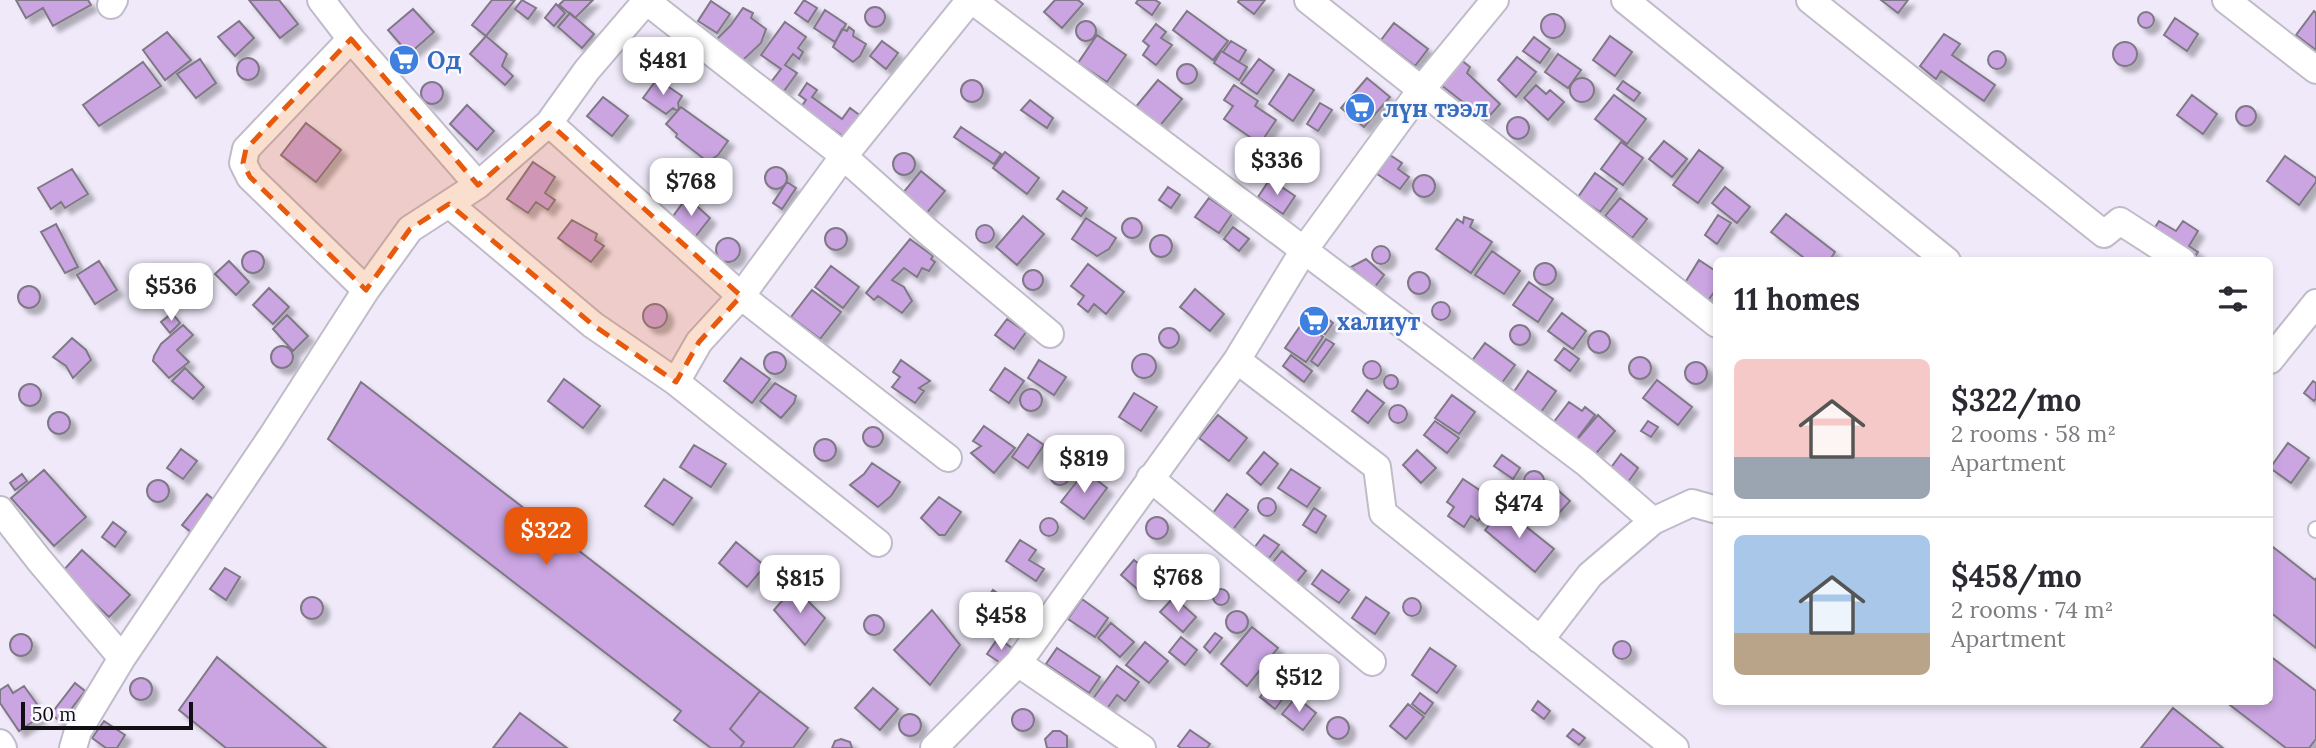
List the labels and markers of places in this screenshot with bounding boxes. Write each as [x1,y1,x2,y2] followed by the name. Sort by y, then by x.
[622,38,704,97] pin: $481
[387,43,421,77] supermarket icon: Од
[427,45,462,76] place label: Од
[1343,91,1377,125] supermarket icon: лүн тээл
[1383,93,1489,124] place label: лүн тээл
[1236,138,1318,197] pin: $336
[650,158,732,218] pin: $768
[130,264,212,323] pin: $536
[1297,304,1331,338] supermarket icon: халиут
[1337,306,1421,337] place label: халиут
[1043,435,1125,495] pin: $819
[1478,480,1560,540] pin: $474
[505,508,587,567] pin: $322
[1137,554,1219,614] pin: $768
[759,556,841,615] pin: $815
[960,592,1042,652] pin: $458
[1258,654,1340,714] pin: $512

